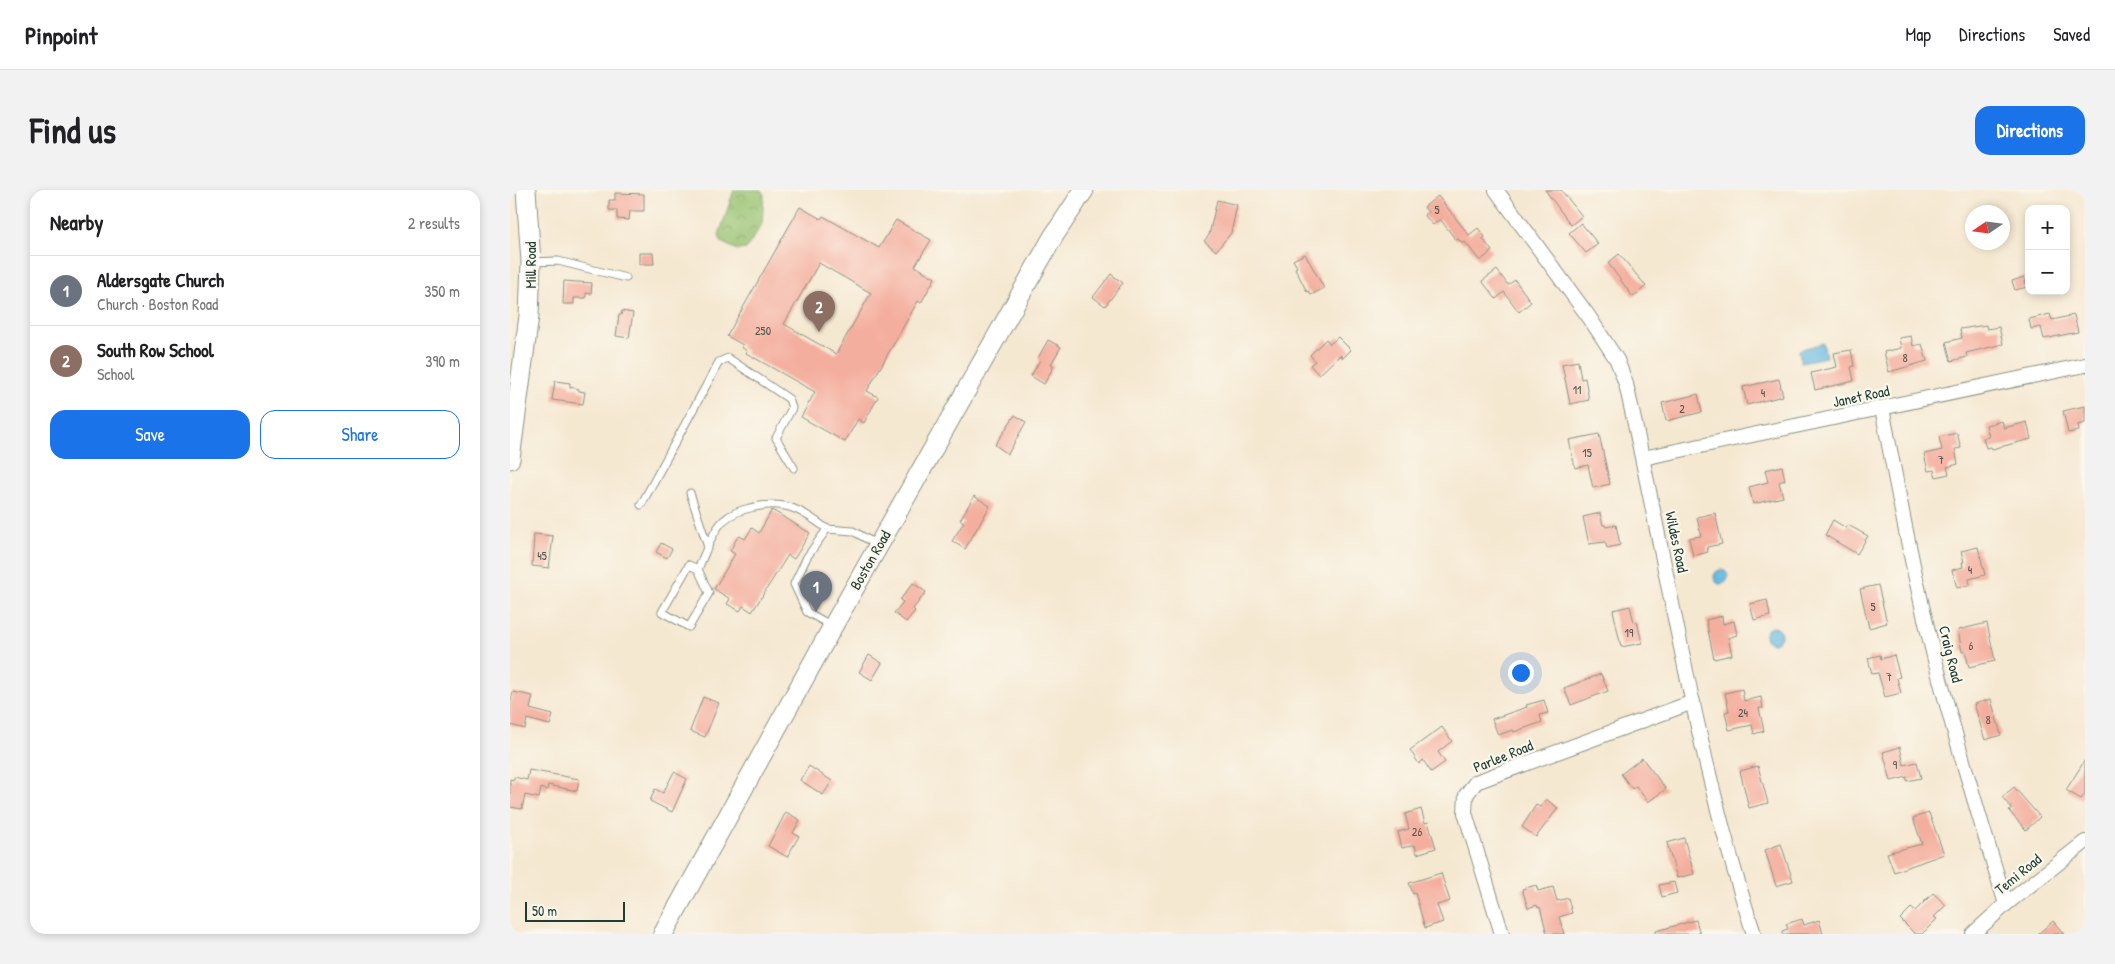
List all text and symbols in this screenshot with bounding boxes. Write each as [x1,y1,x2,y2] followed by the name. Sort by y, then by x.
[25,19,97,51] text: Pinpoint
[1906,22,1931,47] text: Map
[1959,22,2025,47] text: Directions
[2053,22,2090,47] text: Saved
[1975,106,2085,155] button: Directions
[30,107,116,154] text: Find us
[1434,201,1440,218] house number: 5
[1965,205,2010,250] north arrow
[2025,205,2070,295] map controls
[2025,205,2070,250] button: +
[50,208,103,237] text: Nearby
[408,212,460,234] text: 2 results
[520,241,541,288] street label: Mill Road
[2025,250,2070,295] button: −
[97,267,224,293] text: Aldersgate Church
[63,280,69,302] text: 1
[424,280,460,302] text: 350 m
[803,291,835,332] pin: 2
[97,293,218,315] text: Church · Boston Road
[755,322,771,339] house number: 250
[97,337,214,363] text: South Row School
[1902,349,1908,366] house number: 8
[62,350,70,372] text: 2
[425,350,460,372] text: 390 m
[97,363,134,385] text: School
[1831,380,1891,412] street label: Janet Road
[1573,381,1581,398] house number: 11
[1761,384,1766,401] house number: 4
[1679,400,1685,417] house number: 2
[50,410,250,459] button: Save
[260,410,460,459] button: Share
[1582,444,1592,461] house number: 15
[1938,451,1944,468] house number: 7
[1660,509,1694,575] street label: Wildes Road
[845,526,896,594] street label: Boston Road
[537,547,547,564] house number: 45
[1968,561,1973,578] house number: 4
[800,571,832,612] pin: 1
[1870,598,1876,615] house number: 5
[1934,623,1968,685] street label: Craig Road
[1625,624,1634,641] house number: 19
[1969,637,1974,654] house number: 6
[1508,660,1534,686] your location
[1886,668,1892,685] house number: 7
[1738,704,1749,721] house number: 24
[1985,711,1991,728] house number: 8
[1470,734,1536,778] street label: Parlee Road
[1893,756,1898,773] house number: 9
[1412,823,1422,840] house number: 26
[1990,849,2046,899] street label: Temi Road
[525,899,625,922] scale bar
[532,901,557,920] text: 50 m

